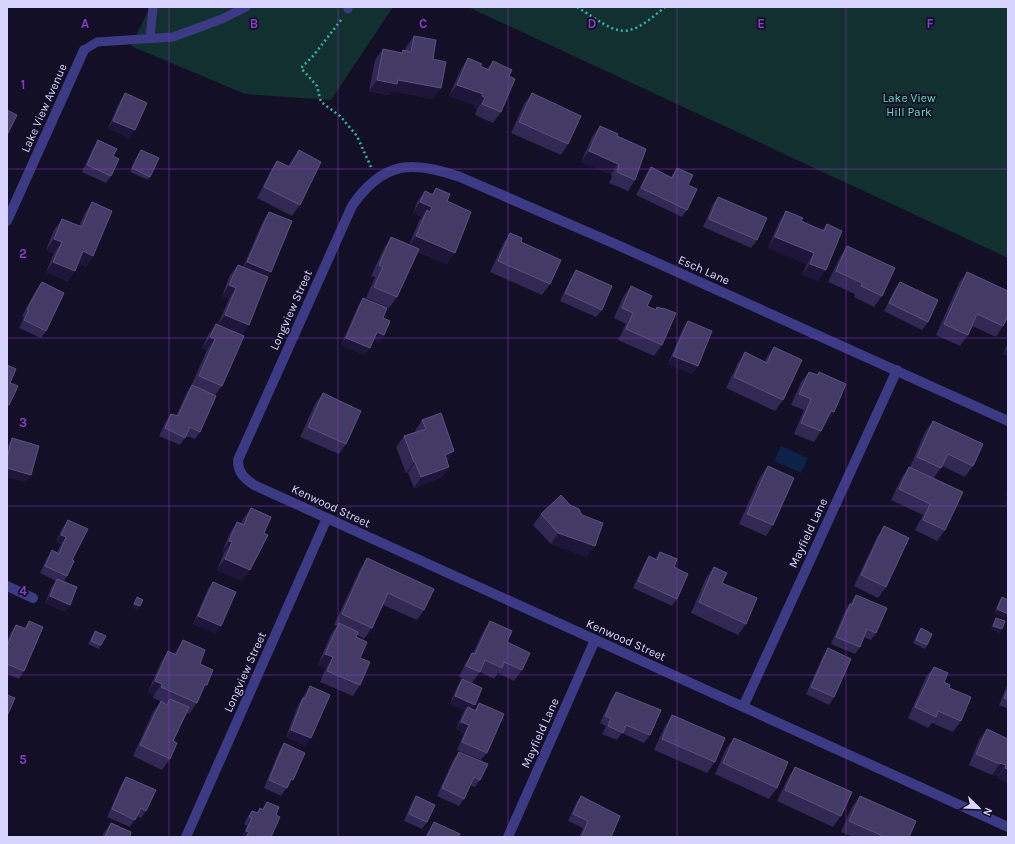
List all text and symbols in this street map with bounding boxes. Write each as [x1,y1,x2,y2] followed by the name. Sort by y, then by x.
[81,16,89,31] text: A
[250,16,258,31] text: B
[419,16,427,31] text: C
[588,16,597,31] text: D
[757,16,765,31] text: E
[926,16,934,31] text: F
[18,62,70,154] street label: Lake View Avenue
[21,77,25,92] text: 1
[882,91,936,119] park label: Lake View Hill Park
[19,246,27,261] text: 2
[676,252,732,288] street label: Esch Lane
[267,267,315,352] street label: Longview Street
[19,415,27,430] text: 3
[289,482,373,531] street label: Kenwood Street
[786,496,830,570] street label: Mayfield Lane
[19,583,27,598] text: 4
[584,616,668,664] street label: Kenwood Street
[221,629,269,714] street label: Longview Street
[518,696,562,770] street label: Mayfield Lane
[19,752,27,767] text: 5
[959,788,999,828] north arrow
[980,806,995,818] text: N

